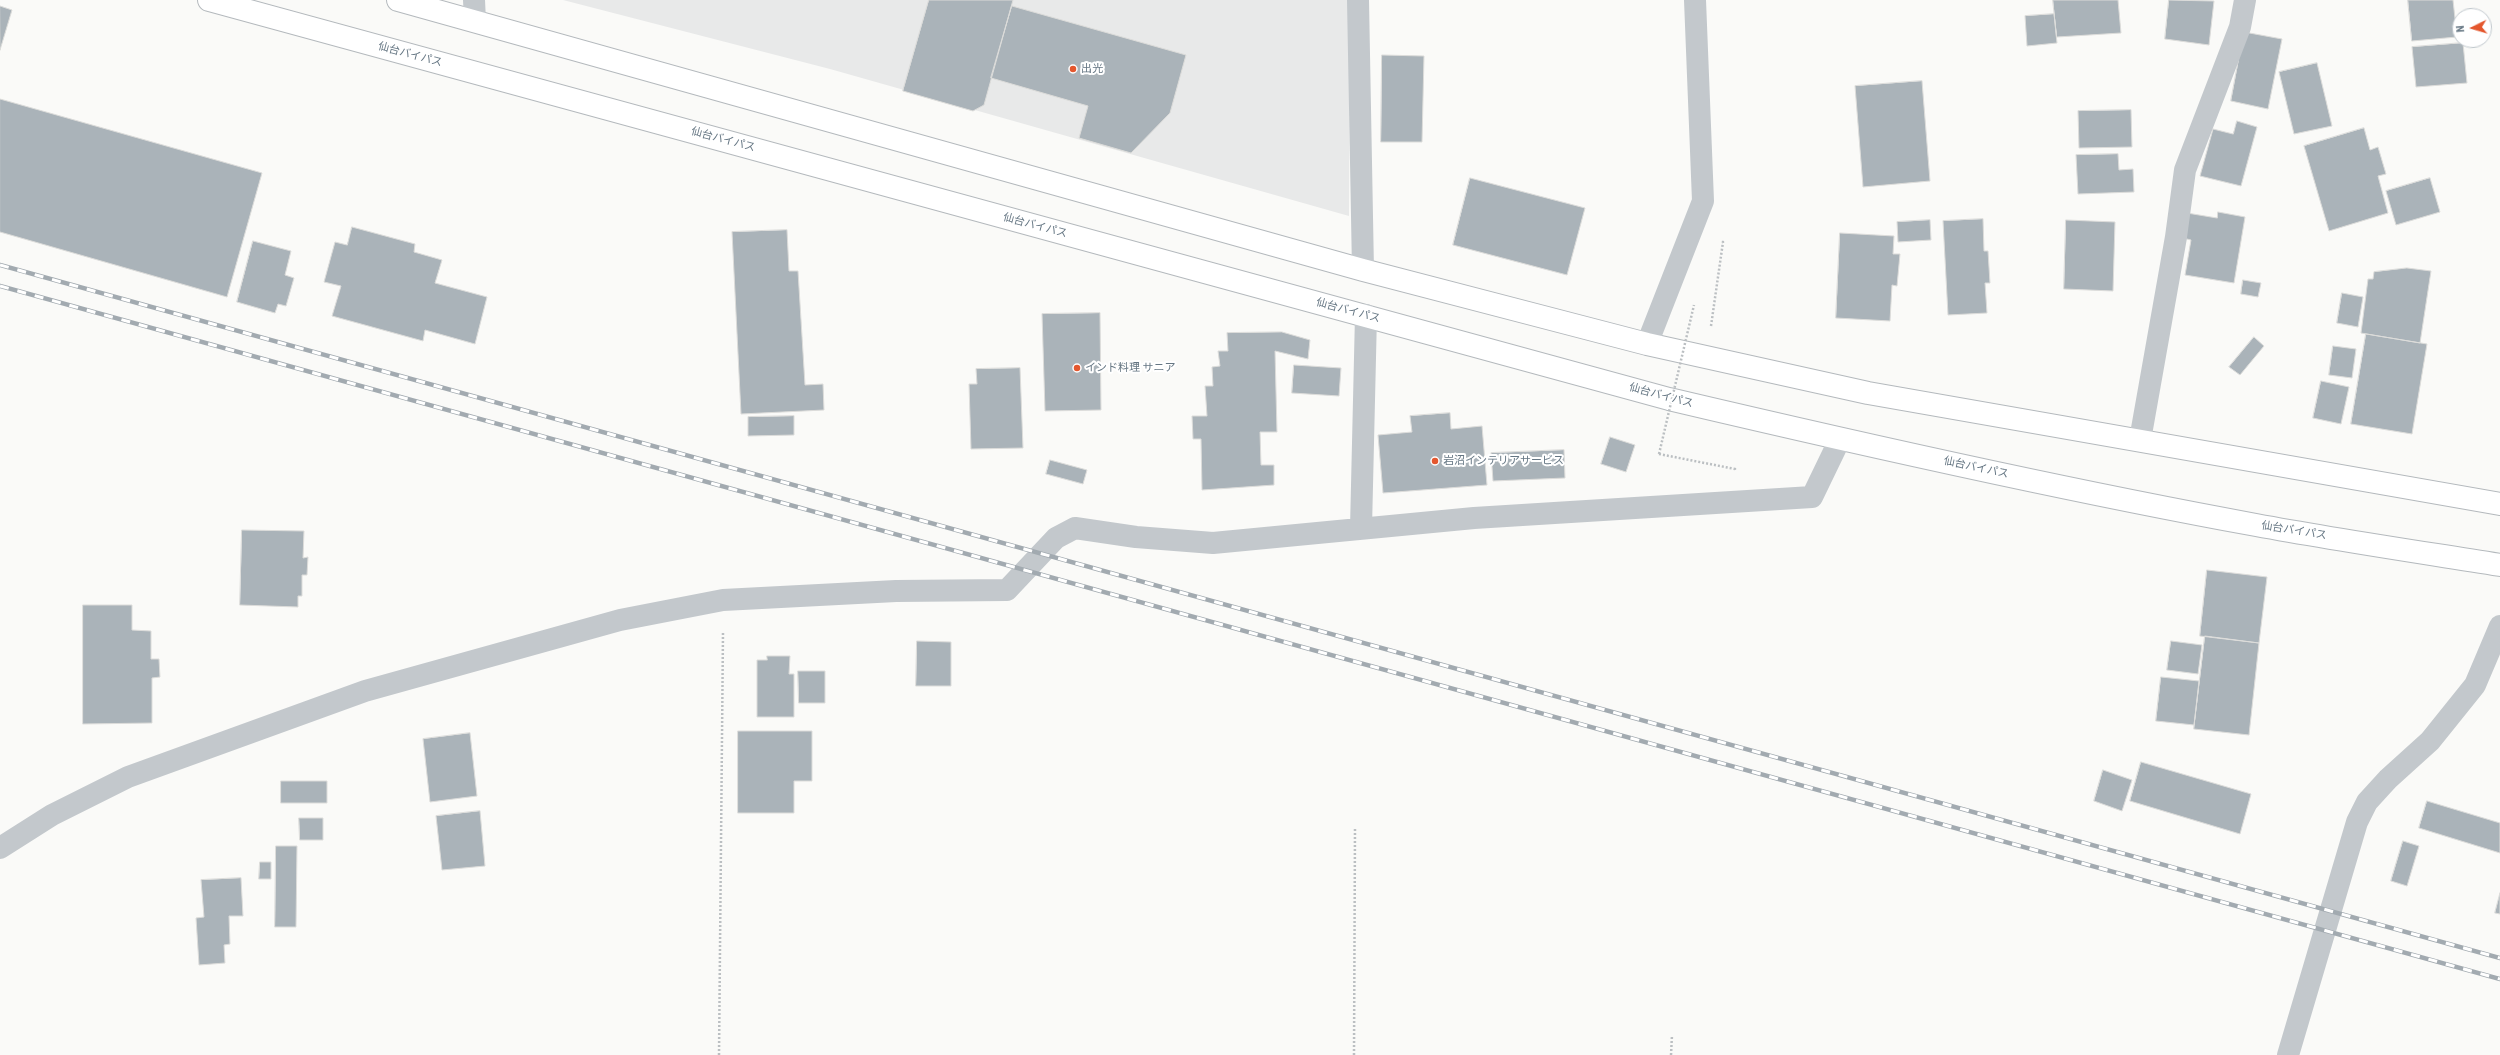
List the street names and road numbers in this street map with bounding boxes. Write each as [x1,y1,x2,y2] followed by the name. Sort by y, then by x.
[376,40,444,70] street label: 仙台バイパス
[689,125,757,155] street label: 仙台バイパス
[1001,211,1069,241] street label: 仙台バイパス
[1314,296,1382,326] street label: 仙台バイパス
[1627,381,1695,411] street label: 仙台バイパス
[1942,455,2010,481] street label: 仙台バイパス
[2260,519,2328,543] street label: 仙台バイパス

